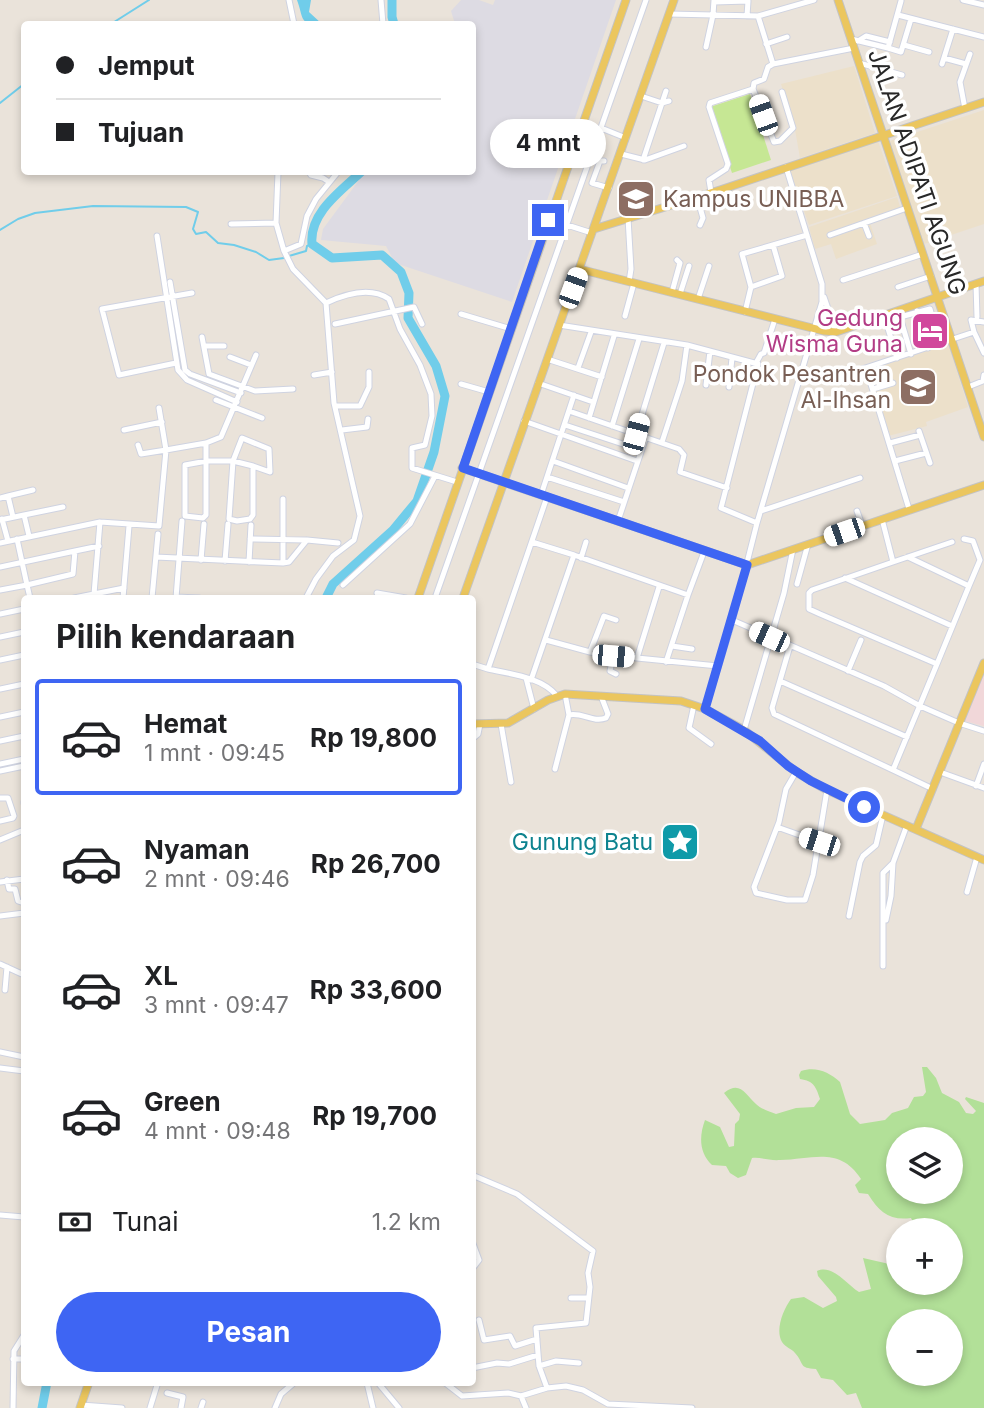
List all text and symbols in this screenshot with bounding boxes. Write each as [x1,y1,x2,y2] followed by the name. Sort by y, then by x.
[862,45,972,299] street label: JALAN ADIPATI AGUNG
[98,50,195,81] text: Jemput
[746,92,781,138] car
[98,117,184,148] text: Tujuan
[490,118,606,168] callout: 4 mnt
[516,129,580,157] text: 4 mnt
[615,178,657,220] school or university icon: Kampus UNIBBA
[663,185,845,213] place label: Kampus UNIBBA
[532,204,564,236] route end
[556,265,591,311] car
[766,304,903,358] place label: Gedung Wisma Guna
[909,310,951,352] hotel icon: Gedung Wisma Guna
[693,360,891,414] place label: Pondok Pesantren Al-Ihsan
[897,366,939,408] school or university icon: Pondok Pesantren Al-Ihsan
[621,411,652,457] car
[821,515,868,549] car
[56,617,296,656] text: Pilih kendaraan
[746,619,793,655] car
[592,644,635,668] car
[60,706,123,769] icon: car
[144,708,227,739] text: Hemat
[310,722,437,753] text: Rp 19,800
[144,739,285,767] text: 1 mnt · 09:45
[848,791,880,823] route start
[659,821,701,863] place icon: Gunung Batu
[796,826,843,858] car
[512,828,653,856] place label: Gunung Batu
[60,832,123,895] icon: car
[144,834,250,865] text: Nyaman
[311,848,441,879] text: Rp 26,700
[144,865,290,893] text: 2 mnt · 09:46
[60,958,123,1021] icon: car
[144,960,178,991] text: XL
[310,974,442,1005] text: Rp 33,600
[144,991,289,1019] text: 3 mnt · 09:47
[60,1084,123,1147] icon: car
[144,1086,221,1117] text: Green
[312,1100,437,1131] text: Rp 19,700
[144,1117,291,1145] text: 4 mnt · 09:48
[886,1127,963,1386] map controls
[886,1127,963,1204] button: layers
[56,1203,94,1241] icon: cash
[112,1206,179,1237] text: Tunai
[372,1208,441,1236] text: 1.2 km
[886,1218,963,1295] button: +
[56,1292,441,1372] button: Pesan
[886,1309,963,1386] button: −

